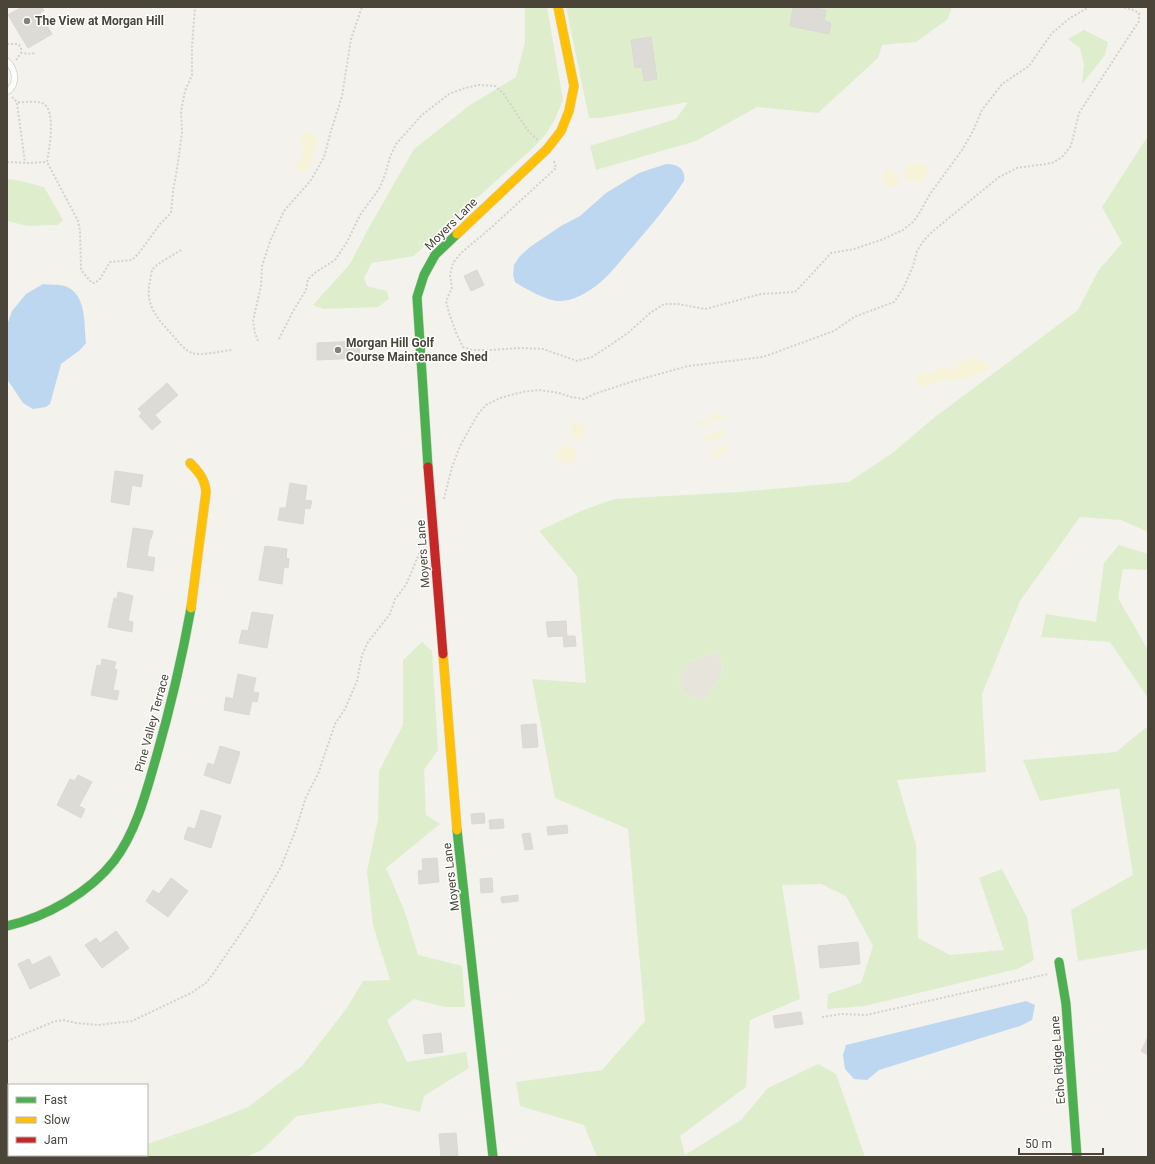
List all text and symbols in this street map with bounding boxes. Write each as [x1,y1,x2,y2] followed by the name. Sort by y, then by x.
[35,14,164,28] place label: The View at Morgan Hill
[22,16,32,26] marker: The View at Morgan Hill
[422,195,480,253] street label: Moyers Lane
[346,336,488,364] place label: Morgan Hill Golf Course Maintenance Shed
[333,345,343,355] marker: Morgan Hill Golf Course Maintenance Shed
[414,519,432,589] street label: Moyers Lane
[132,672,172,774] street label: Pine Valley Terrace
[440,842,462,912] street label: Moyers Lane
[1048,1015,1068,1105] street label: Echo Ridge Lane
[8,1084,148,1156] legend
[44,1093,67,1107] text: Fast
[44,1113,70,1127] text: Slow
[1019,1130,1103,1156] scale bar
[44,1133,68,1147] text: Jam
[1025,1137,1052,1151] text: 50 m

